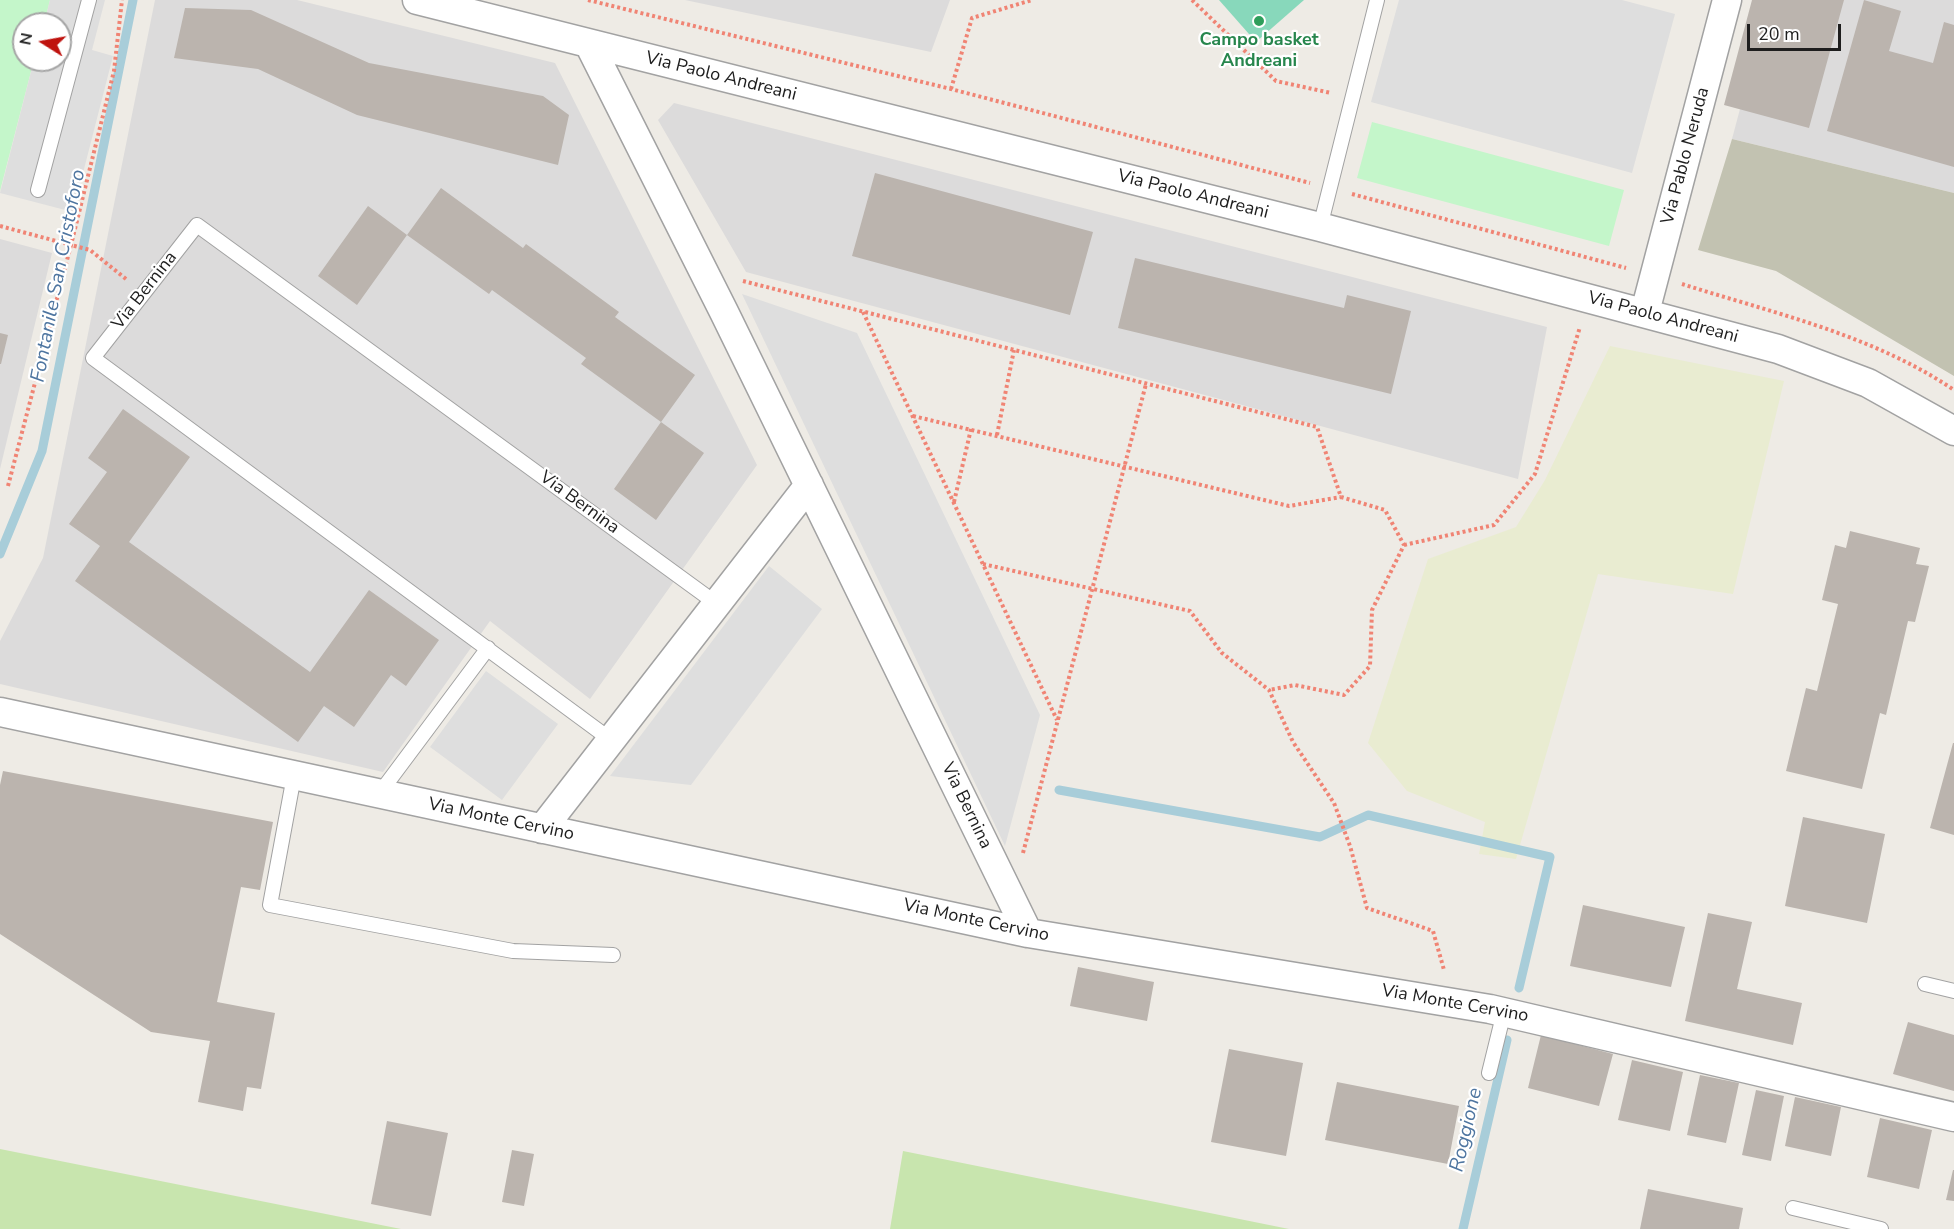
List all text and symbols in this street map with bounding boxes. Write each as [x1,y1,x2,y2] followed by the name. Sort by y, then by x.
[12,12,72,72] north arrow
[1750,12,1844,50] scale bar
[1252,14,1266,28] marker: Campo basket Andreani
[1758,22,1800,46] text: 20 m
[1199,30,1319,72] place label: Campo basket Andreani
[14,31,38,47] text: N
[643,48,799,106] street label: Via Paolo Andreani
[1657,85,1715,227] street label: Via Pablo Neruda
[1115,166,1271,224] street label: Via Paolo Andreani
[27,168,91,384] water label: Fontanile San Cristoforo
[108,248,182,334] street label: Via Bernina
[1585,288,1741,348] street label: Via Paolo Andreani
[535,467,623,539] street label: Via Bernina
[936,759,996,853] street label: Via Bernina
[426,794,576,846] street label: Via Monte Cervino
[901,895,1051,947] street label: Via Monte Cervino
[1380,980,1530,1028] street label: Via Monte Cervino
[1446,1086,1488,1174] water label: Roggione

